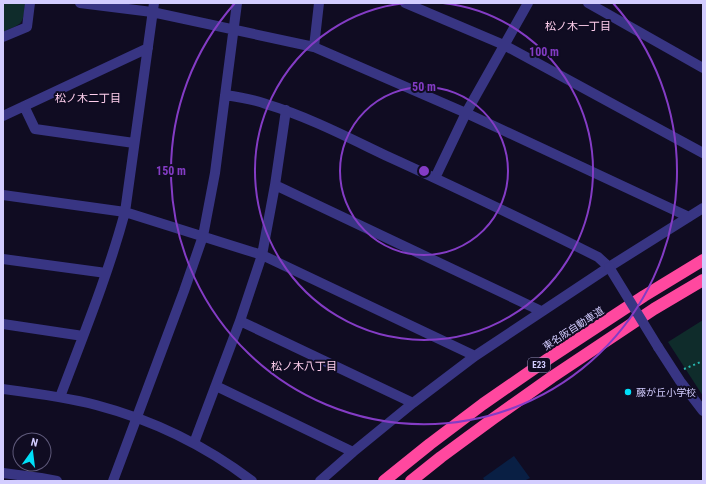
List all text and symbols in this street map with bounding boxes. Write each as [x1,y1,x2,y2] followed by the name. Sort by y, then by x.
[545,20,611,33] district label: 松ノ木一丁目
[529,45,559,59] text: 100 m
[412,80,436,94] text: 50 m
[55,92,121,105] district label: 松ノ木二丁目
[156,164,186,178] text: 150 m
[417,164,431,178] centre of rings
[541,305,606,352] street label: 東名阪自動車道
[528,358,550,372] road number: E23
[271,360,337,373] district label: 松ノ木八丁目
[623,387,633,397] marker: 藤が丘小学校
[636,387,696,398] place label: 藤が丘小学校
[12,432,52,472] north arrow
[29,436,39,450] text: N

